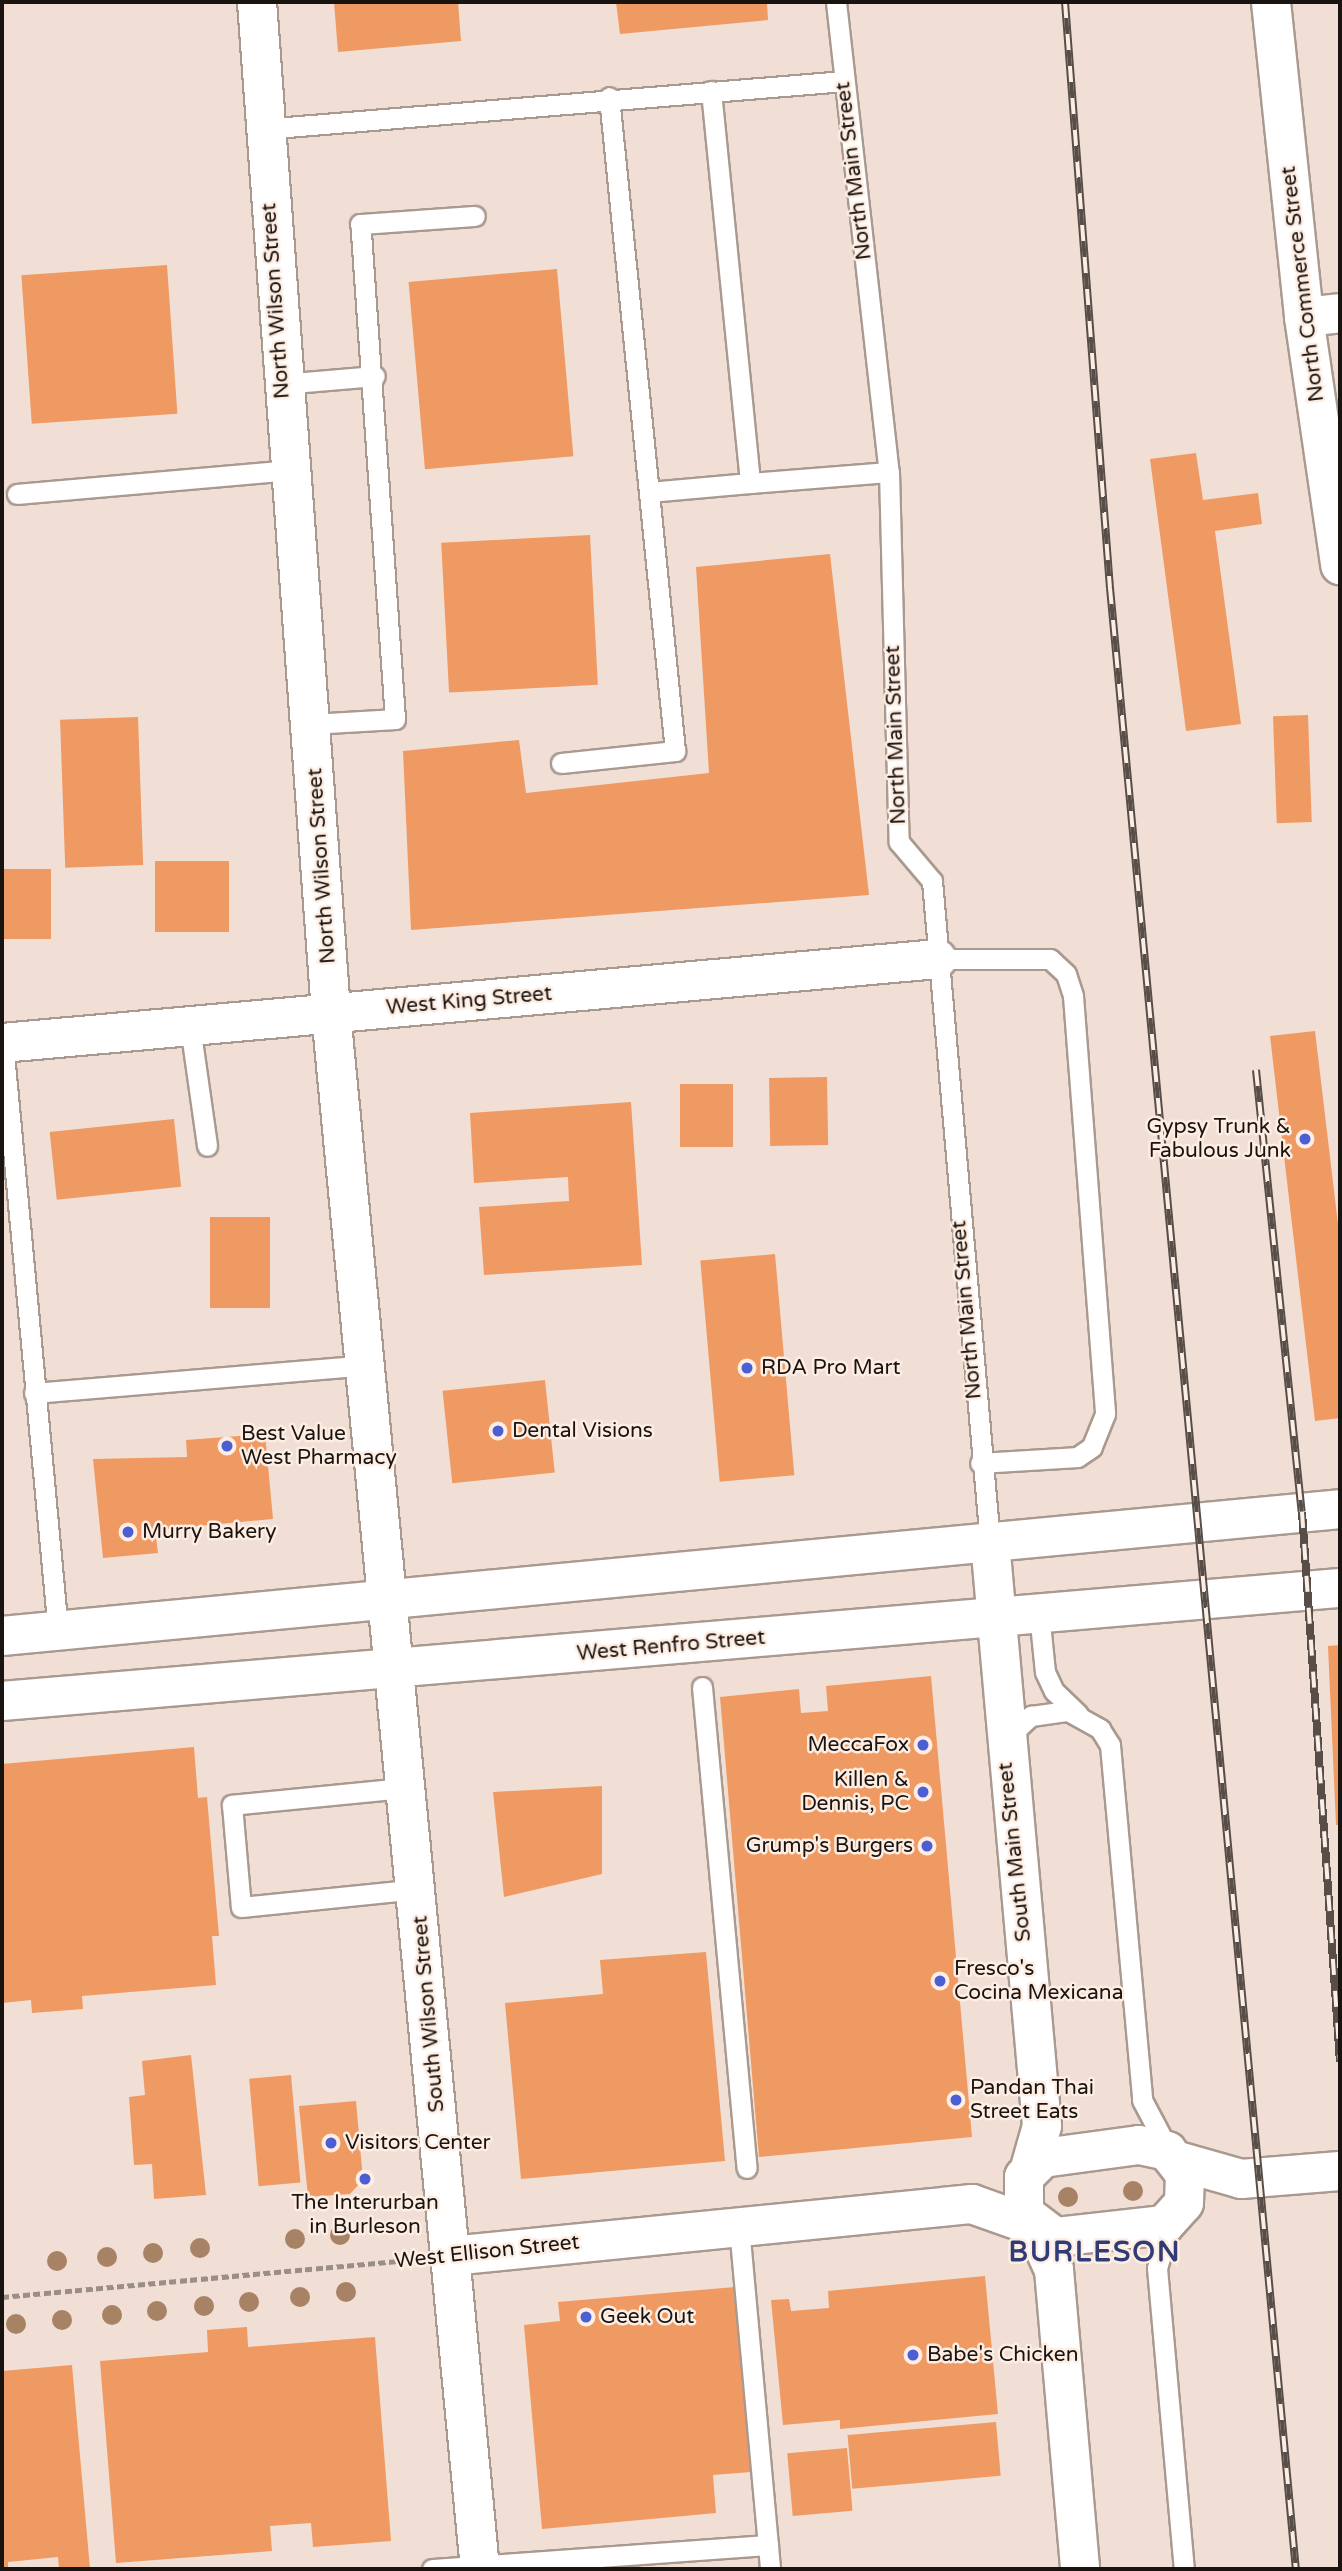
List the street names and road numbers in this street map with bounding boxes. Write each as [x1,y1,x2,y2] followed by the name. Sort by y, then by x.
[831,81,877,261] street label: North Main Street
[1276,165,1330,403] street label: North Commerce Street
[257,202,295,400] street label: North Wilson Street
[880,645,912,825] street label: North Main Street
[303,767,341,965] street label: North Wilson Street
[385,981,553,1021] street label: West King Street
[947,1220,987,1400] street label: North Main Street
[576,1625,766,1667] street label: West Renfro Street
[993,1761,1037,1943] street label: South Main Street
[408,1915,450,2113] street label: South Wilson Street
[393,2230,581,2274] street label: West Ellison Street

